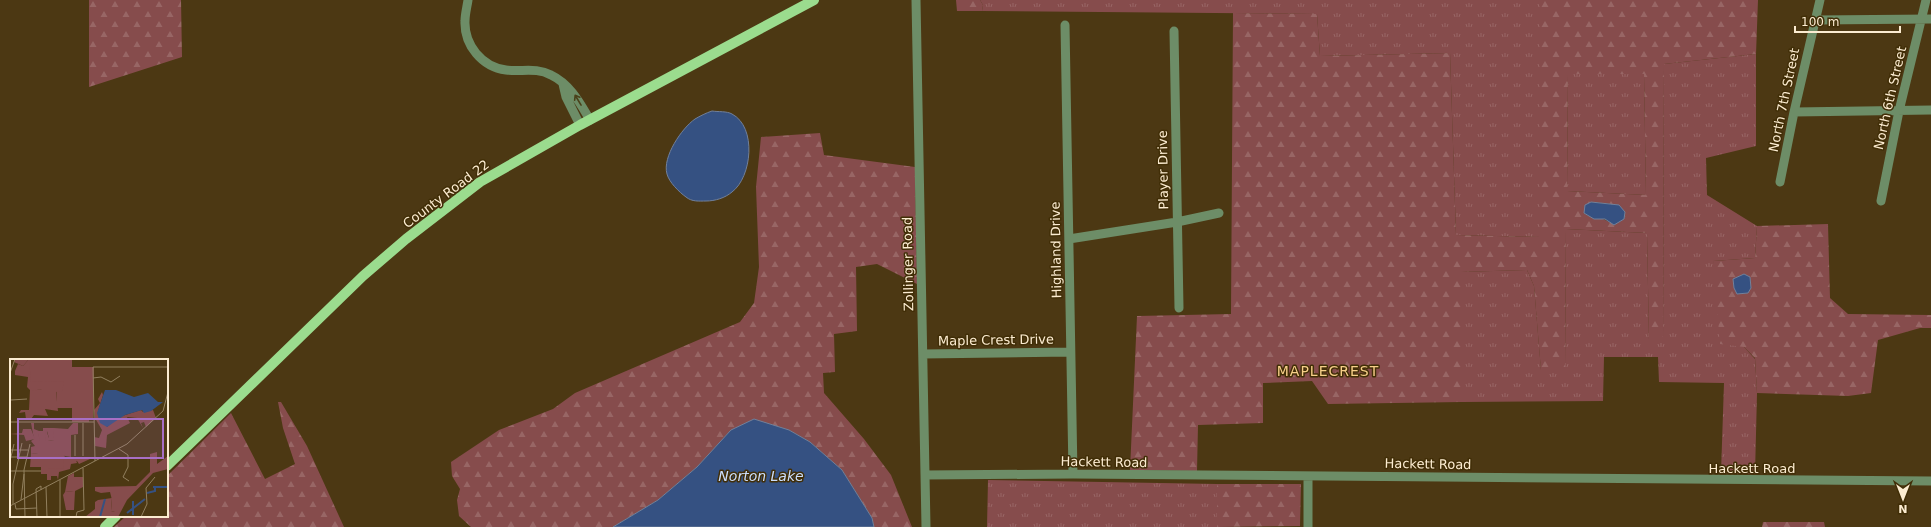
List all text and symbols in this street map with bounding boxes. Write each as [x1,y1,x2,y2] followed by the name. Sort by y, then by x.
[1795,8,1900,34] scale bar
[1801,15,1839,29] text: 100 m
[1871,45,1909,151] street label: North 6th Street
[1766,47,1802,153] street label: North 7th Street
[574,94,582,106] one-way arrow
[1155,130,1171,210] street label: Player Drive
[400,157,492,231] street label: County Road 22
[1048,202,1064,298] street label: Highland Drive
[900,217,916,311] street label: Zollinger Road
[938,331,1054,349] street label: Maple Crest Drive
[10,359,168,517] inset map
[1277,363,1379,379] district label: MAPLECREST
[1060,454,1148,470] street label: Hackett Road
[1384,456,1472,472] street label: Hackett Road
[1709,461,1795,476] street label: Hackett Road
[718,468,804,484] water label: Norton Lake
[1883,479,1923,519] north arrow
[1898,502,1908,515] text: N

